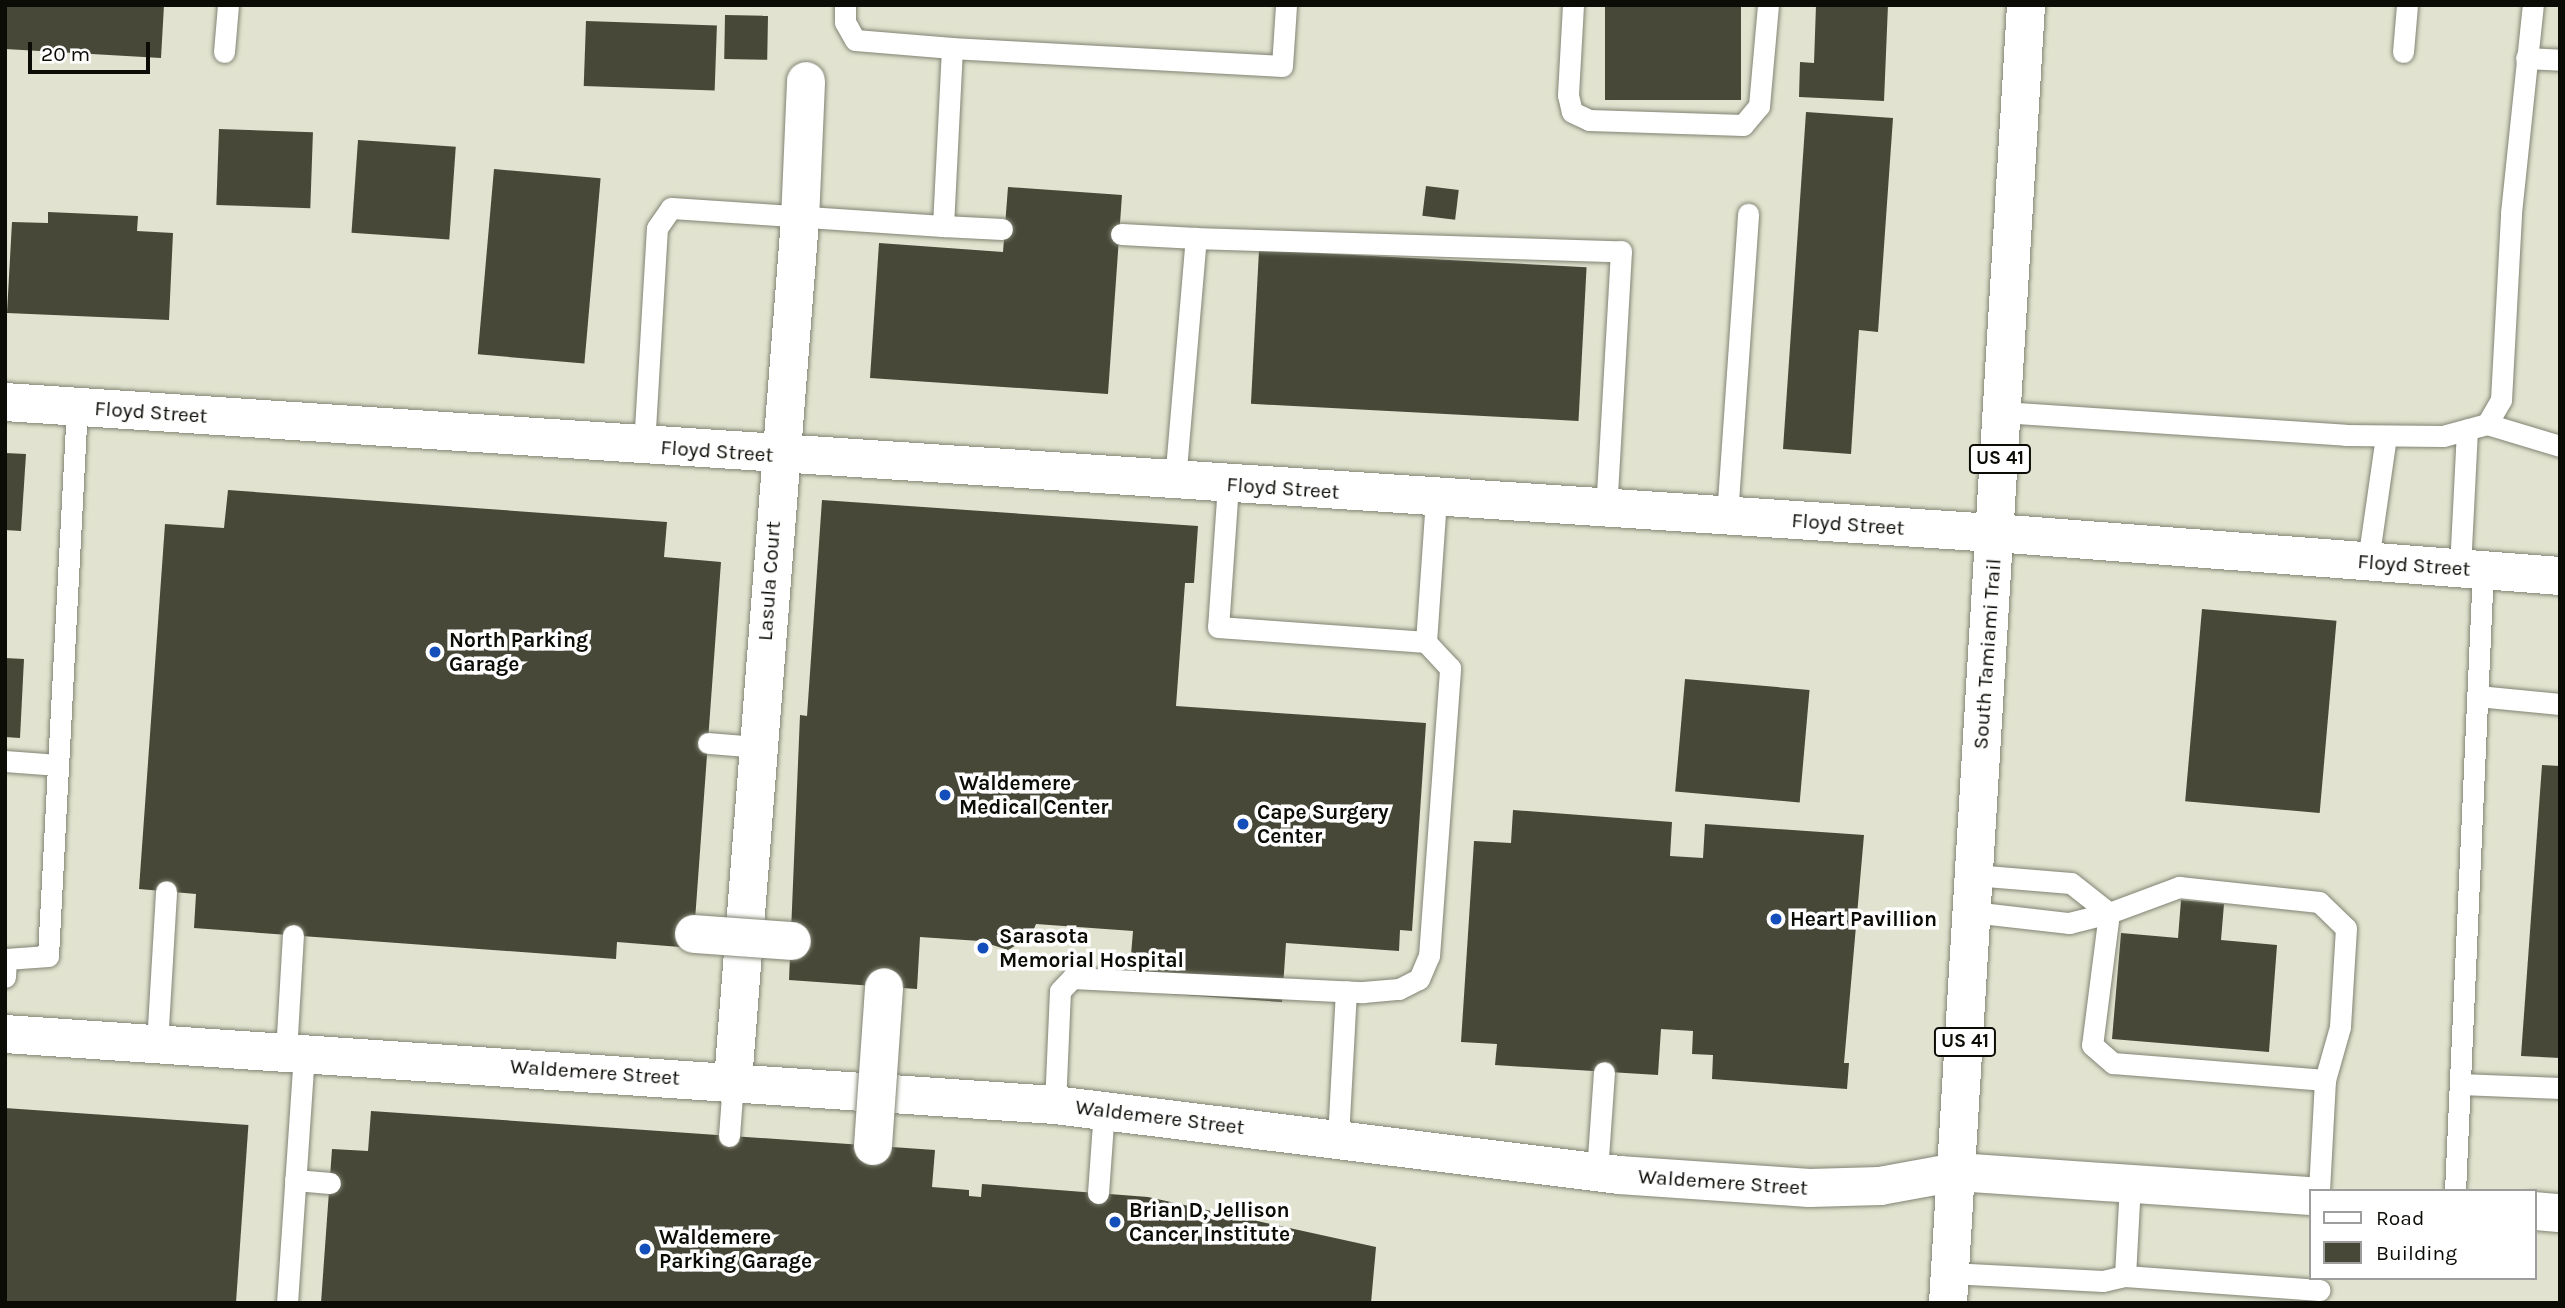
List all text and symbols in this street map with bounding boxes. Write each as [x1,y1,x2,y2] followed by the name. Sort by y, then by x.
[32,28,154,72] scale bar
[41,42,90,66] text: 20 m
[94,395,208,429] street label: Floyd Street
[660,434,774,468] street label: Floyd Street
[1968,444,2032,474] road number: US 41
[1226,471,1340,505] street label: Floyd Street
[1791,507,1905,541] street label: Floyd Street
[752,520,786,642] street label: Lasula Court
[2357,548,2471,582] street label: Floyd Street
[1968,558,2006,750] street label: South Tamiami Trail
[449,627,588,677] place label: North Parking Garage
[427,644,443,660] marker: North Parking Garage
[959,770,1109,820] place label: Waldemere Medical Center
[937,787,953,803] marker: Waldemere Medical Center
[1257,799,1389,849] place label: Cape Surgery Center
[1235,816,1251,832] marker: Cape Surgery Center
[1790,906,1937,932] place label: Heart Pavillion
[1768,911,1784,927] marker: Heart Pavillion
[999,923,1184,973] place label: Sarasota Memorial Hospital
[973,938,993,958] marker: Sarasota Memorial Hospital
[1934,1026,1996,1058] road number: US 41
[509,1053,681,1091] street label: Waldemere Street
[1074,1094,1246,1140] street label: Waldemere Street
[1637,1163,1809,1201] street label: Waldemere Street
[2310,1189,2537,1280] legend
[1129,1197,1290,1247] place label: Brian D, Jellison Cancer Institute
[2376,1206,2424,1230] text: Road
[1107,1214,1123,1230] marker: Brian D, Jellison Cancer Institute
[659,1224,812,1274] place label: Waldemere Parking Garage
[637,1241,653,1257] marker: Waldemere Parking Garage
[2376,1241,2457,1265] text: Building

